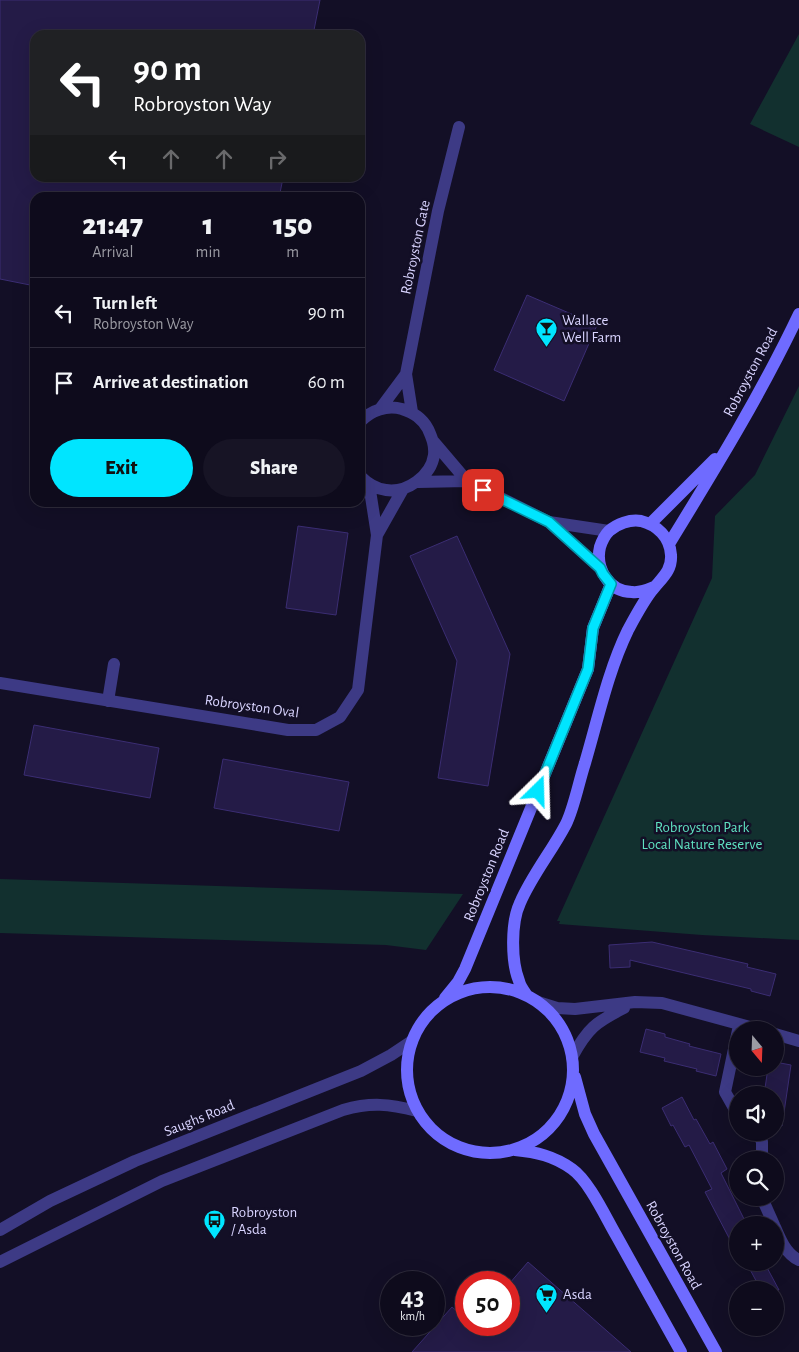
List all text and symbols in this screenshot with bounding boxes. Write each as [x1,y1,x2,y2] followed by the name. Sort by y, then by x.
[50,50,115,115] icon: left
[133,52,202,87] text: 90 m
[133,93,271,115] text: Robroyston Way
[104,145,132,173] icon: left
[157,145,185,173] icon: ahead
[210,145,238,173] icon: ahead
[263,145,291,173] icon: right
[398,199,433,296] street label: Robroyston Gate
[82,210,143,240] text: 21:47
[203,210,214,240] text: 1
[273,210,313,240] text: 150
[92,244,133,260] text: Arrival
[196,244,221,260] text: min
[286,244,299,260] text: m
[93,294,157,313] text: Turn left
[50,299,78,327] icon: left
[308,303,345,322] text: 90 m
[562,313,621,345] place label: Wallace Well Farm
[93,316,194,332] text: Robroyston Way
[534,317,558,348] bar icon: Wallace Well Farm
[721,325,780,419] street label: Robroyston Road
[50,369,78,397] icon: arrive
[93,373,249,392] text: Arrive at destination
[308,373,345,392] text: 60 m
[50,439,193,497] button: Exit
[203,439,345,497] button: Share
[462,469,504,511] pin
[469,476,497,504] icon: arrive
[204,692,300,721] street label: Robroyston Oval
[511,764,563,816] position arrow
[642,820,762,852] park label: Robroyston Park Local Nature Reserve
[461,827,512,924] street label: Robroyston Road
[729,1021,784,1076] north arrow
[729,1021,784,1336] map controls
[729,1086,784,1141] button: sound
[162,1098,237,1139] street label: Saughs Road
[729,1151,784,1206] button: search
[643,1199,704,1292] street label: Robroyston Road
[231,1205,297,1237] place label: Robroyston / Asda
[203,1209,227,1240] bus stop icon: Robroyston / Asda
[729,1216,784,1271] button: +
[455,1271,520,1336] speed limit sign: 50
[729,1281,784,1336] button: −
[535,1282,559,1313] supermarket icon: Asda
[401,1285,424,1310] text: 43
[563,1287,592,1302] place label: Asda
[400,1310,425,1322] text: km/h

